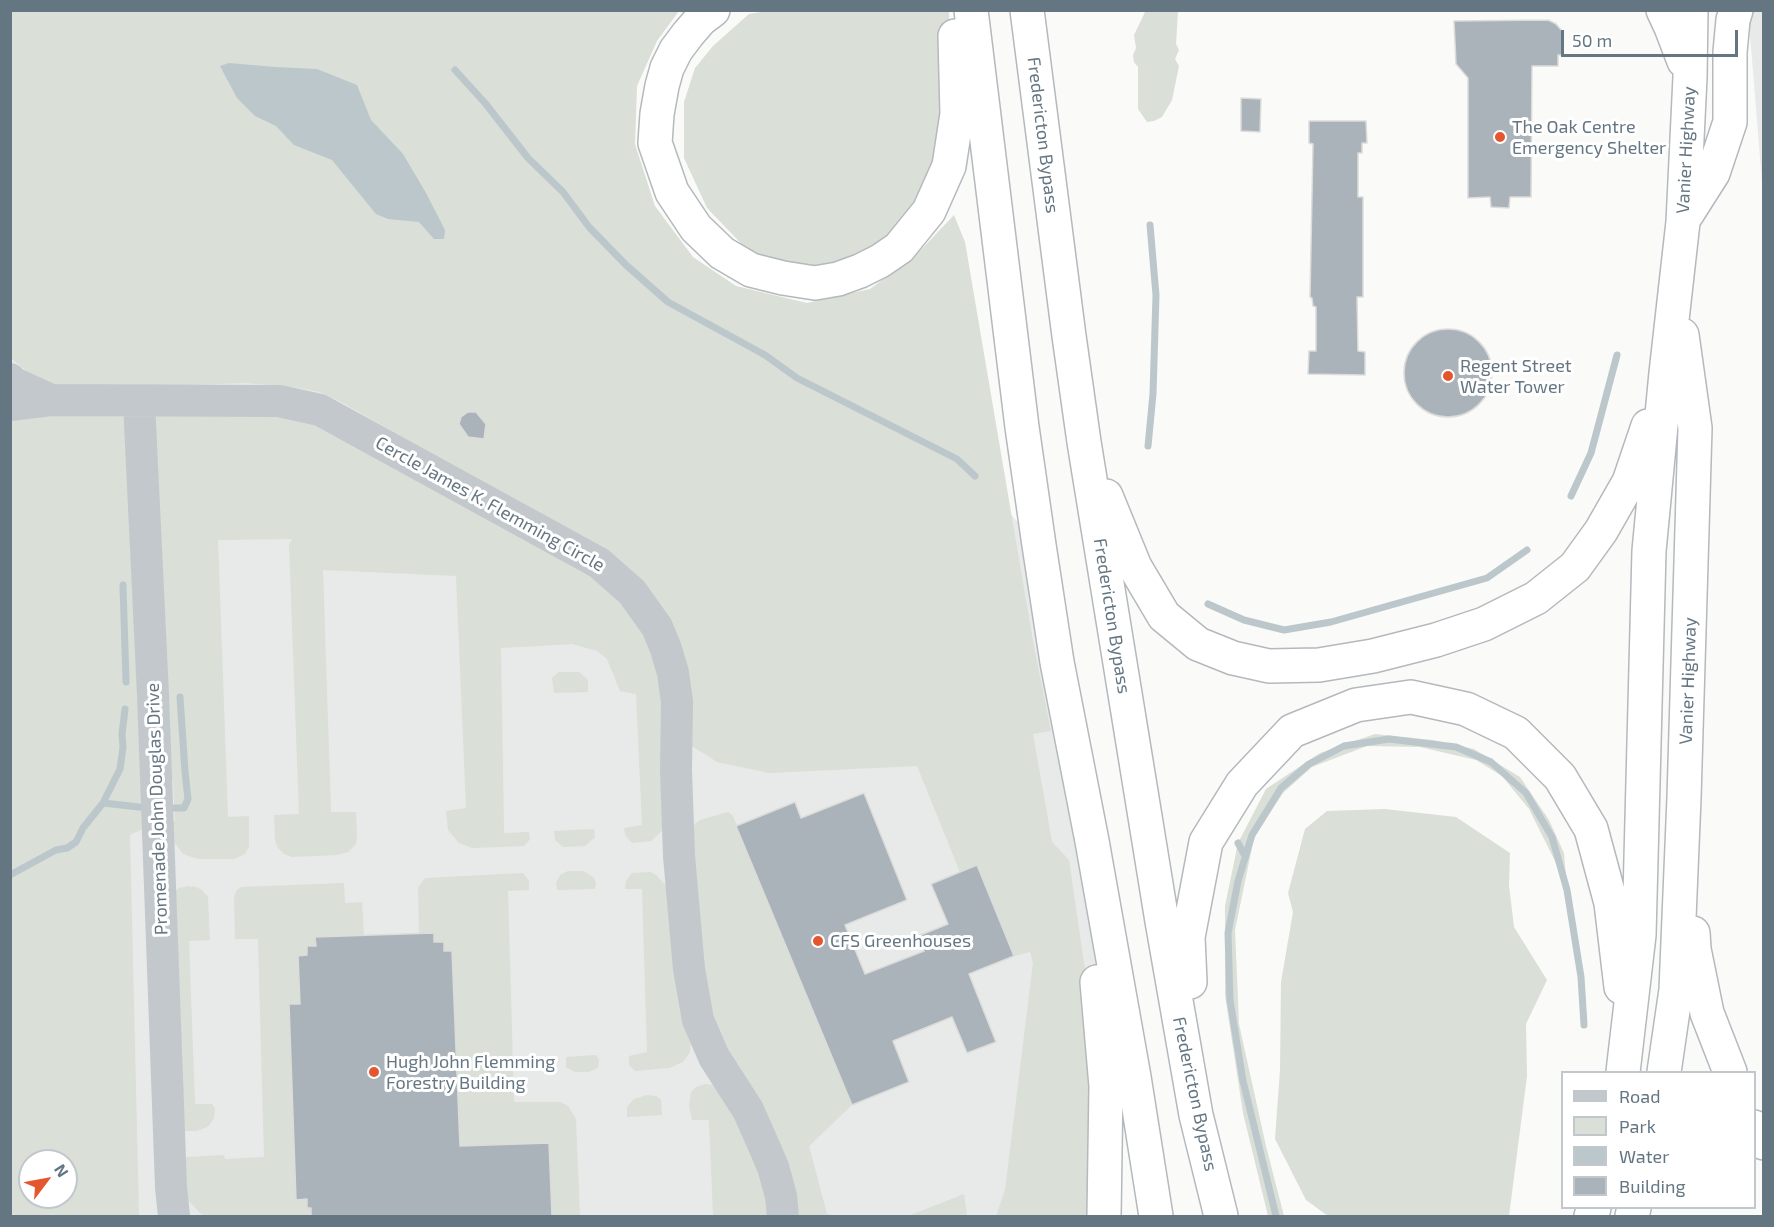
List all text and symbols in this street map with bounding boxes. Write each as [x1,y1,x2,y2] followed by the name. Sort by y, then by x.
[1564,18,1741,56] scale bar
[1572,29,1612,51] text: 50 m
[1023,56,1063,214] street label: Fredericton Bypass
[1672,86,1700,214] street label: Vanier Highway
[1512,116,1666,158] place label: The Oak Centre Emergency Shelter
[1493,130,1507,144] marker: The Oak Centre Emergency Shelter
[1460,355,1572,398] place label: Regent Street Water Tower
[1441,369,1455,383] marker: Regent Street Water Tower
[372,432,608,576] street label: Cercle James K. Flemming Circle
[1089,537,1135,695] street label: Fredericton Bypass
[1675,617,1701,745] street label: Vanier Highway
[142,682,172,936] street label: Promenade John Douglas Drive
[830,930,971,952] place label: CFS Greenhouses
[811,934,825,948] marker: CFS Greenhouses
[1168,1015,1222,1173] street label: Fredericton Bypass
[386,1051,555,1094] place label: Hugh John Flemming Forestry Building
[367,1065,381,1079] marker: Hugh John Flemming Forestry Building
[1561,1071,1756,1209] legend
[1619,1085,1660,1107] text: Road
[1619,1115,1656,1137] text: Park
[1619,1145,1669,1167] text: Water
[18,1149,78,1209] north arrow
[51,1160,73,1180] text: N
[1619,1175,1686,1197] text: Building

